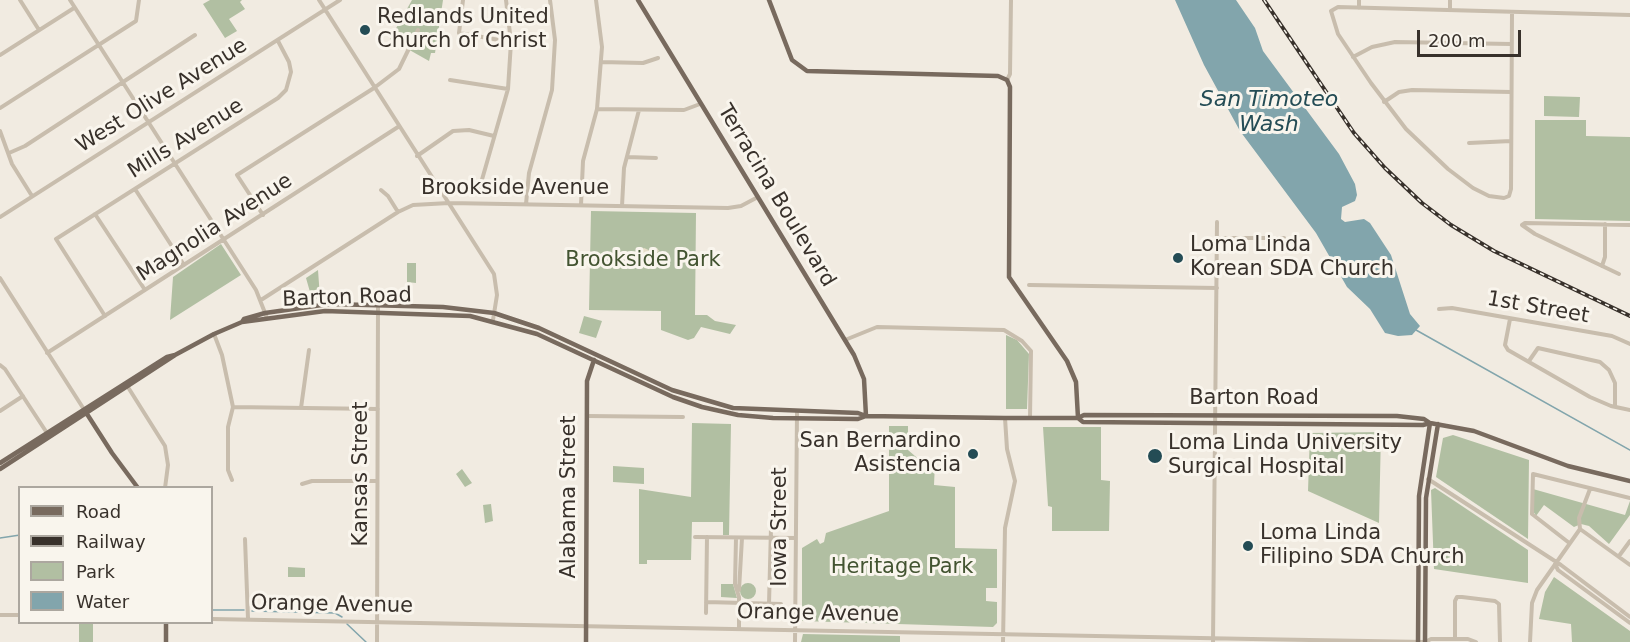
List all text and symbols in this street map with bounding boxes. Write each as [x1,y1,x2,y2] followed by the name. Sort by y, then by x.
[377,5,549,55] place label: Redlands United Church of Christ
[1420,18,1524,56] scale bar
[358,23,372,37] marker: Redlands United Church of Christ
[1428,30,1486,51] text: 200 m
[72,33,252,159] street label: West Olive Avenue
[1200,87,1338,138] water label: San Timoteo Wash
[124,94,248,184] street label: Mills Avenue
[712,100,840,292] street label: Terracina Boulevard
[133,168,297,288] street label: Magnolia Avenue
[421,176,609,202] street label: Brookside Avenue
[1190,233,1394,283] place label: Loma Linda Korean SDA Church
[565,248,721,274] park label: Brookside Park
[1171,251,1185,265] marker: Loma Linda Korean SDA Church
[282,283,412,313] street label: Barton Road
[1485,287,1591,329] street label: 1st Street
[1189,386,1319,412] street label: Barton Road
[349,402,375,546] street label: Kansas Street
[557,415,583,579] street label: Alabama Street
[799,429,961,479] place label: San Bernardino Asistencia
[1168,431,1402,481] place label: Loma Linda University Surgical Hospital
[966,447,980,461] marker: San Bernardino Asistencia
[1146,447,1164,465] marker: Loma Linda University Surgical Hospital
[768,467,794,587] street label: Iowa Street
[18,486,213,624] legend
[76,501,121,522] text: Road
[1260,521,1465,571] place label: Loma Linda Filipino SDA Church
[76,531,146,552] text: Railway
[1241,539,1255,553] marker: Loma Linda Filipino SDA Church
[831,555,973,581] park label: Heritage Park
[76,561,115,582] text: Park
[76,591,129,612] text: Water
[251,591,413,619] street label: Orange Avenue
[737,600,899,628] street label: Orange Avenue

